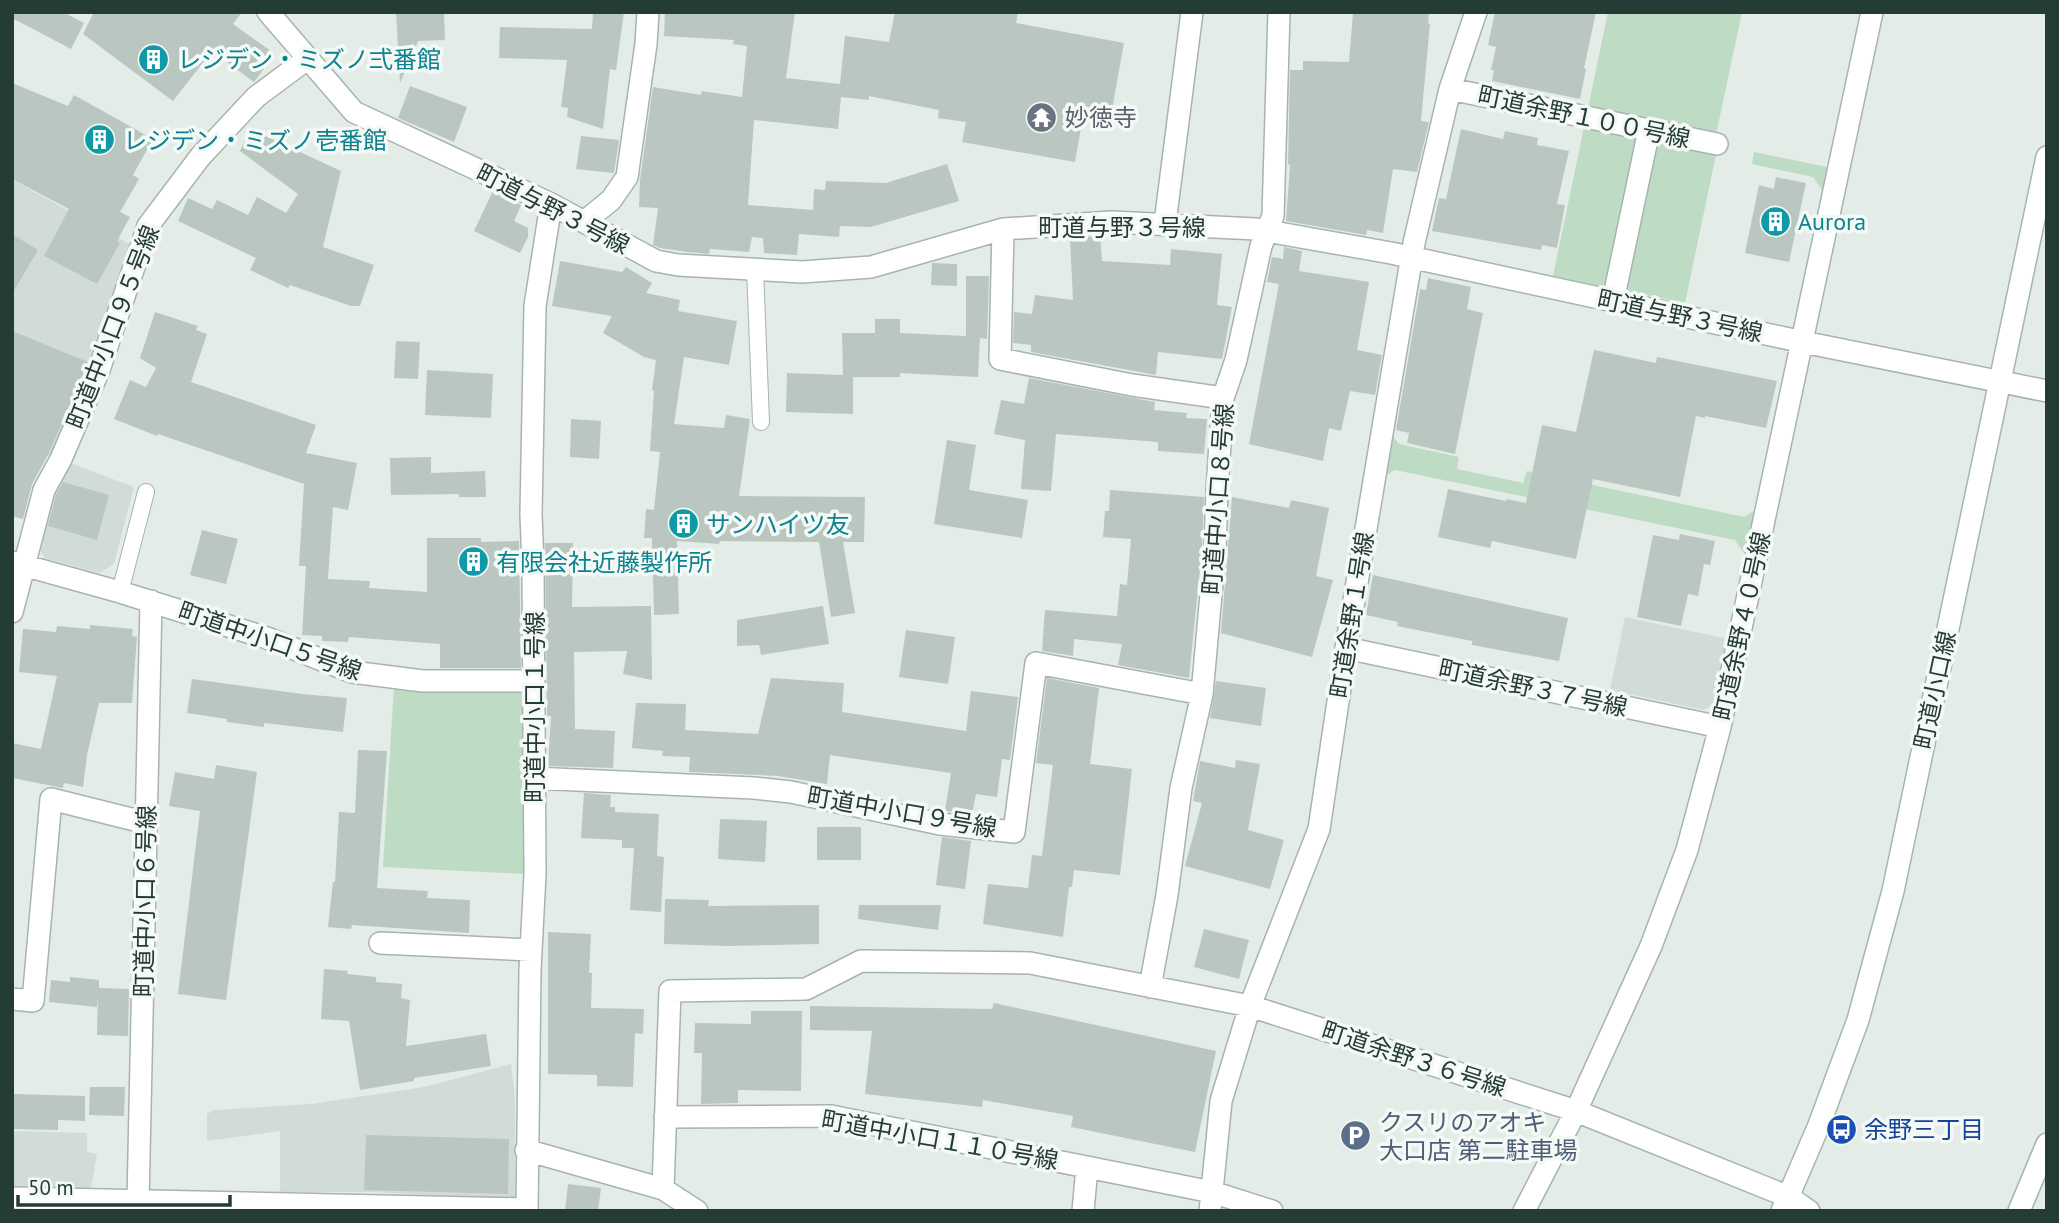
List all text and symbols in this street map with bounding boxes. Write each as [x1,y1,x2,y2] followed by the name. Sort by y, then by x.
[137,42,171,76] building icon: レジデン・ミズノ弍番館
[177,44,441,75] place label: レジデン・ミズノ弍番館
[1475,79,1693,155] street label: 町道余野１００号線
[1025,100,1059,134] temple icon: 妙徳寺
[1065,102,1137,133] place label: 妙徳寺
[83,123,117,157] building icon: レジデン・ミズノ壱番館
[123,125,387,156] place label: レジデン・ミズノ壱番館
[471,157,635,261] street label: 町道与野３号線
[1758,204,1792,238] building icon: Aurora
[1798,206,1866,237] place label: Aurora
[1038,212,1206,243] street label: 町道与野３号線
[60,221,166,433] street label: 町道中小口９５号線
[1595,283,1765,349] street label: 町道与野３号線
[1196,402,1240,596] street label: 町道中小口８号線
[666,507,700,541] building icon: サンハイツ友
[706,509,850,540] place label: サンハイツ友
[1707,529,1777,723] street label: 町道余野４０号線
[1324,530,1380,700] street label: 町道余野１号線
[456,545,490,579] building icon: 有限会社近藤製作所
[496,547,712,578] place label: 有限会社近藤製作所
[174,595,366,687] street label: 町道中小口５号線
[519,611,550,803] street label: 町道中小口１号線
[1907,628,1963,752] street label: 町道小口線
[1436,653,1630,723] street label: 町道余野３７号線
[805,780,999,844] street label: 町道中小口９号線
[128,805,162,997] street label: 町道中小口６号線
[1318,1015,1510,1103] street label: 町道余野３６号線
[819,1104,1061,1176] street label: 町道中小口１１０号線
[1379,1107,1577,1166] place label: クスリのアオキ 大口店 第二駐車場
[1824,1112,1858,1146] bus stop icon: 余野三丁目
[1864,1114,1984,1145] place label: 余野三丁目
[1339,1119,1373,1153] parking icon: クスリのアオキ 大口店 第二駐車場
[18,1164,229,1208] scale bar
[28,1174,74,1201] text: 50 m

